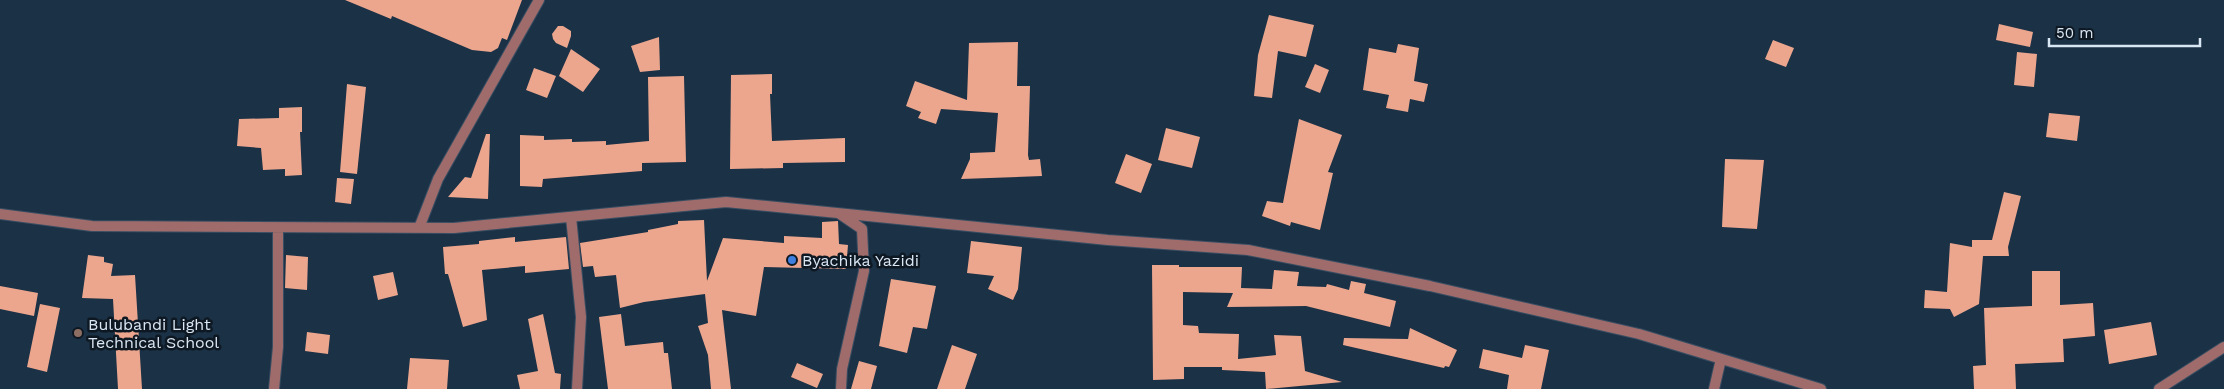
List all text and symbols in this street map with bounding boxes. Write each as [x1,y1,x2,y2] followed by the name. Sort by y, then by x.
[2049,15,2200,47] scale bar
[2056,24,2093,42] text: 50 m
[802,251,919,270] place label: Byachika Yazidi
[786,254,798,266] marker: Byachika Yazidi
[88,315,219,352] place label: Bulubandi Light Technical School
[72,327,84,339] marker: Bulubandi Light Technical School

